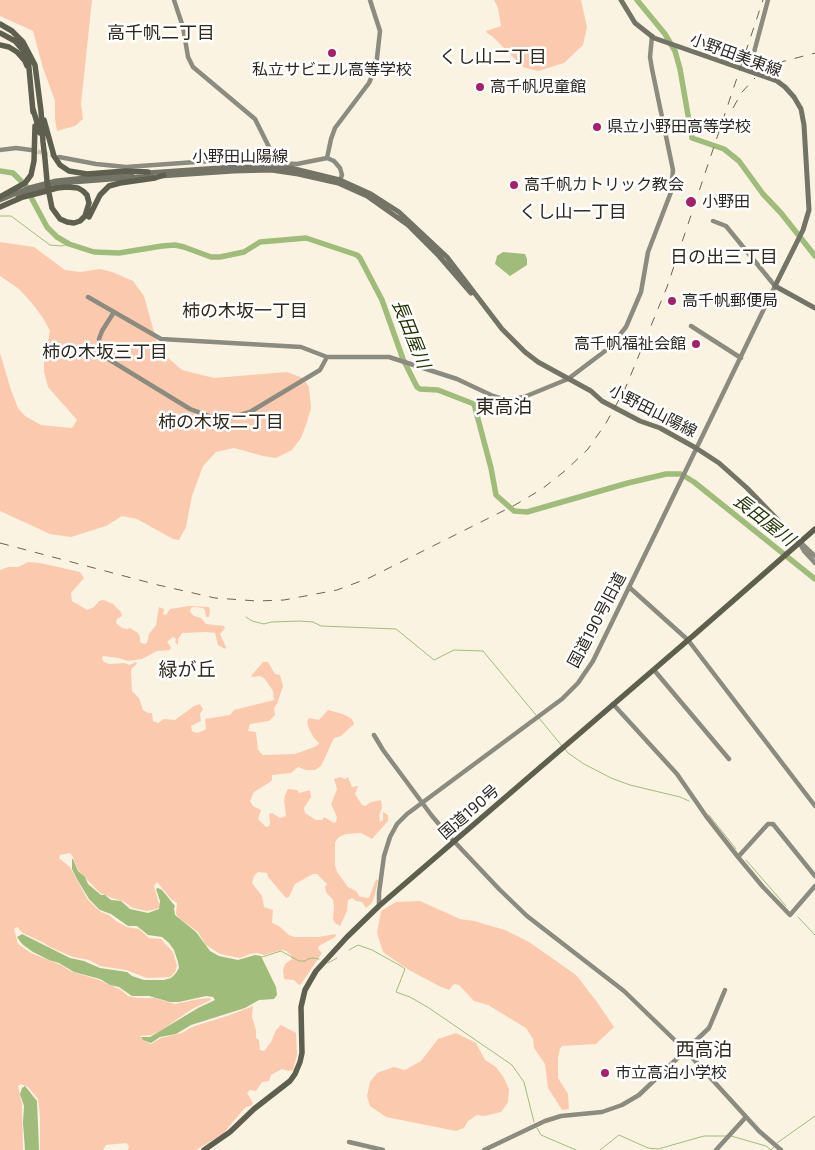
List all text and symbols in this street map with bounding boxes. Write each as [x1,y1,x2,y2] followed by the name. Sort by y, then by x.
[107,22,215,44] district label: 高千帆二丁目
[688,30,784,80] street label: 小野田美東線
[439,46,547,68] district label: くし山二丁目
[326,47,338,59] marker: 私立サビエル高等学校
[252,60,412,80] place label: 私立サビエル高等学校
[490,77,586,97] place label: 高千帆児童館
[474,81,486,93] marker: 高千帆児童館
[607,117,751,137] place label: 県立小野田高等学校
[591,121,603,133] marker: 県立小野田高等学校
[192,147,288,167] street label: 小野田山陽線
[524,175,684,195] place label: 高千帆カトリック教会
[508,179,520,191] marker: 高千帆カトリック教会
[702,192,750,212] place label: 小野田
[684,195,698,209] marker: 小野田
[519,201,627,223] district label: くし山一丁目
[670,246,778,268] district label: 日の出三丁目
[682,291,778,311] place label: 高千帆郵便局
[666,295,678,307] marker: 高千帆郵便局
[388,297,434,371] water label: 長田屋川
[182,300,308,322] district label: 柿の木坂一丁目
[574,334,686,354] place label: 高千帆福祉会館
[690,338,702,350] marker: 高千帆福祉会館
[42,341,168,363] district label: 柿の木坂三丁目
[606,381,700,441] street label: 小野田山陽線
[476,396,532,418] district label: 東高泊
[158,411,284,433] district label: 柿の木坂二丁目
[729,489,799,551] water label: 長田屋川
[564,569,630,671] street label: 国道190号旧道
[159,659,215,681] district label: 緑が丘
[435,781,503,843] street label: 国道190号
[676,1039,732,1061] district label: 西高泊
[615,1063,727,1083] place label: 市立高泊小学校
[599,1067,611,1079] marker: 市立高泊小学校

